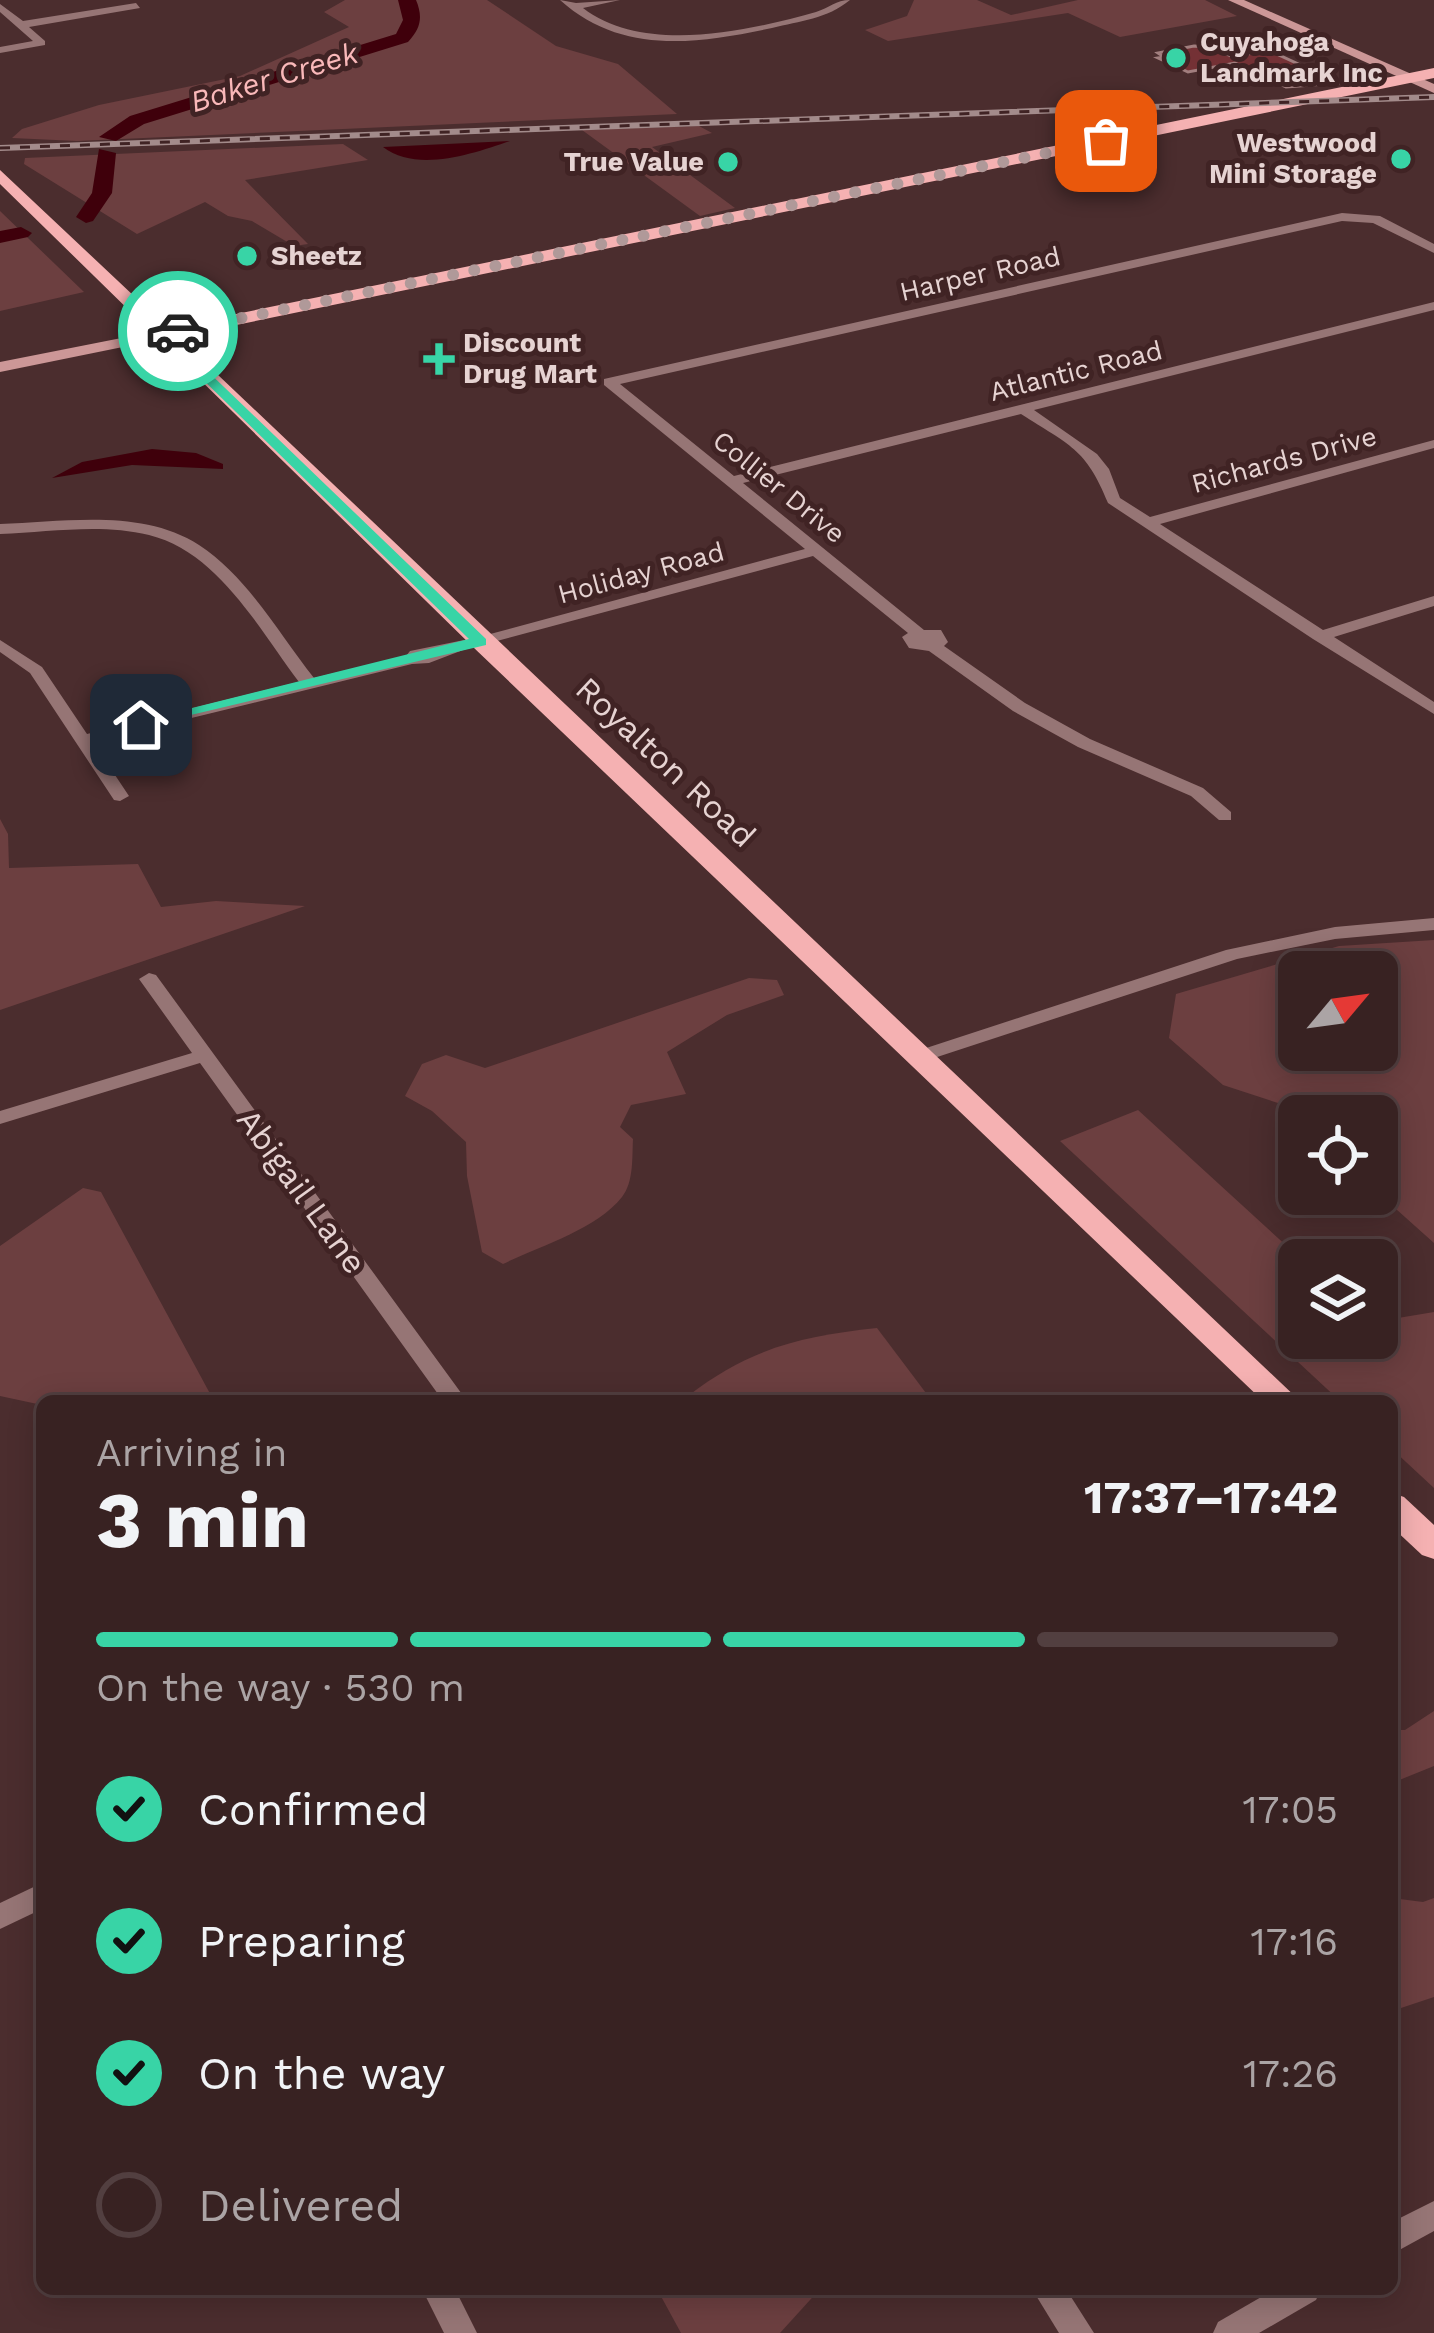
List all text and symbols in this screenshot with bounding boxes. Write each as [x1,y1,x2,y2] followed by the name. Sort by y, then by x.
[1200,26,1383,89] place label: Cuyahoga Landmark Inc
[186,34,364,119] water label: Baker Creek
[1163,45,1189,71] marker: Cuyahoga Landmark Inc
[1055,90,1157,192] pin
[1073,108,1139,174] icon: bag
[1209,127,1377,190] place label: Westwood Mini Storage
[564,146,704,178] place label: True Value
[1388,146,1414,172] marker: Westwood Mini Storage
[715,149,741,175] marker: True Value
[271,240,362,272] place label: Sheetz
[897,240,1063,308] street label: Harper Road
[234,243,260,269] marker: Sheetz
[118,271,238,391] courier
[145,298,211,364] icon: car
[463,327,597,390] place label: Discount Drug Mart
[986,334,1166,408] street label: Atlantic Road
[426,346,452,372] marker: Discount Drug Mart
[1188,420,1380,500] street label: Richards Drive
[706,424,852,550] street label: Collier Drive
[554,535,728,611] street label: Holiday Road
[568,669,764,855] street label: Royalton Road
[90,674,192,776] pin
[108,692,174,758] icon: home
[1278,951,1398,1071] north arrow
[1278,951,1398,1359] map controls
[1278,1095,1398,1215] button: locate
[229,1101,375,1281] street label: Abigail Lane
[1278,1239,1398,1359] button: layers
[96,1430,287,1475] text: Arriving in
[1084,1471,1338,1524] text: 17:37–17:42
[96,1474,309,1566] text: 3 min
[96,1665,465,1710] text: On the way · 530 m
[96,1776,162,1842] icon: check
[198,1783,429,1836] text: Confirmed
[1242,1787,1338,1832] text: 17:05
[96,1908,162,1974] icon: check
[198,1915,405,1968] text: Preparing
[1250,1919,1338,1964] text: 17:16
[96,2040,162,2106] icon: check
[198,2047,445,2100] text: On the way
[1243,2051,1338,2096] text: 17:26
[198,2179,403,2232] text: Delivered

